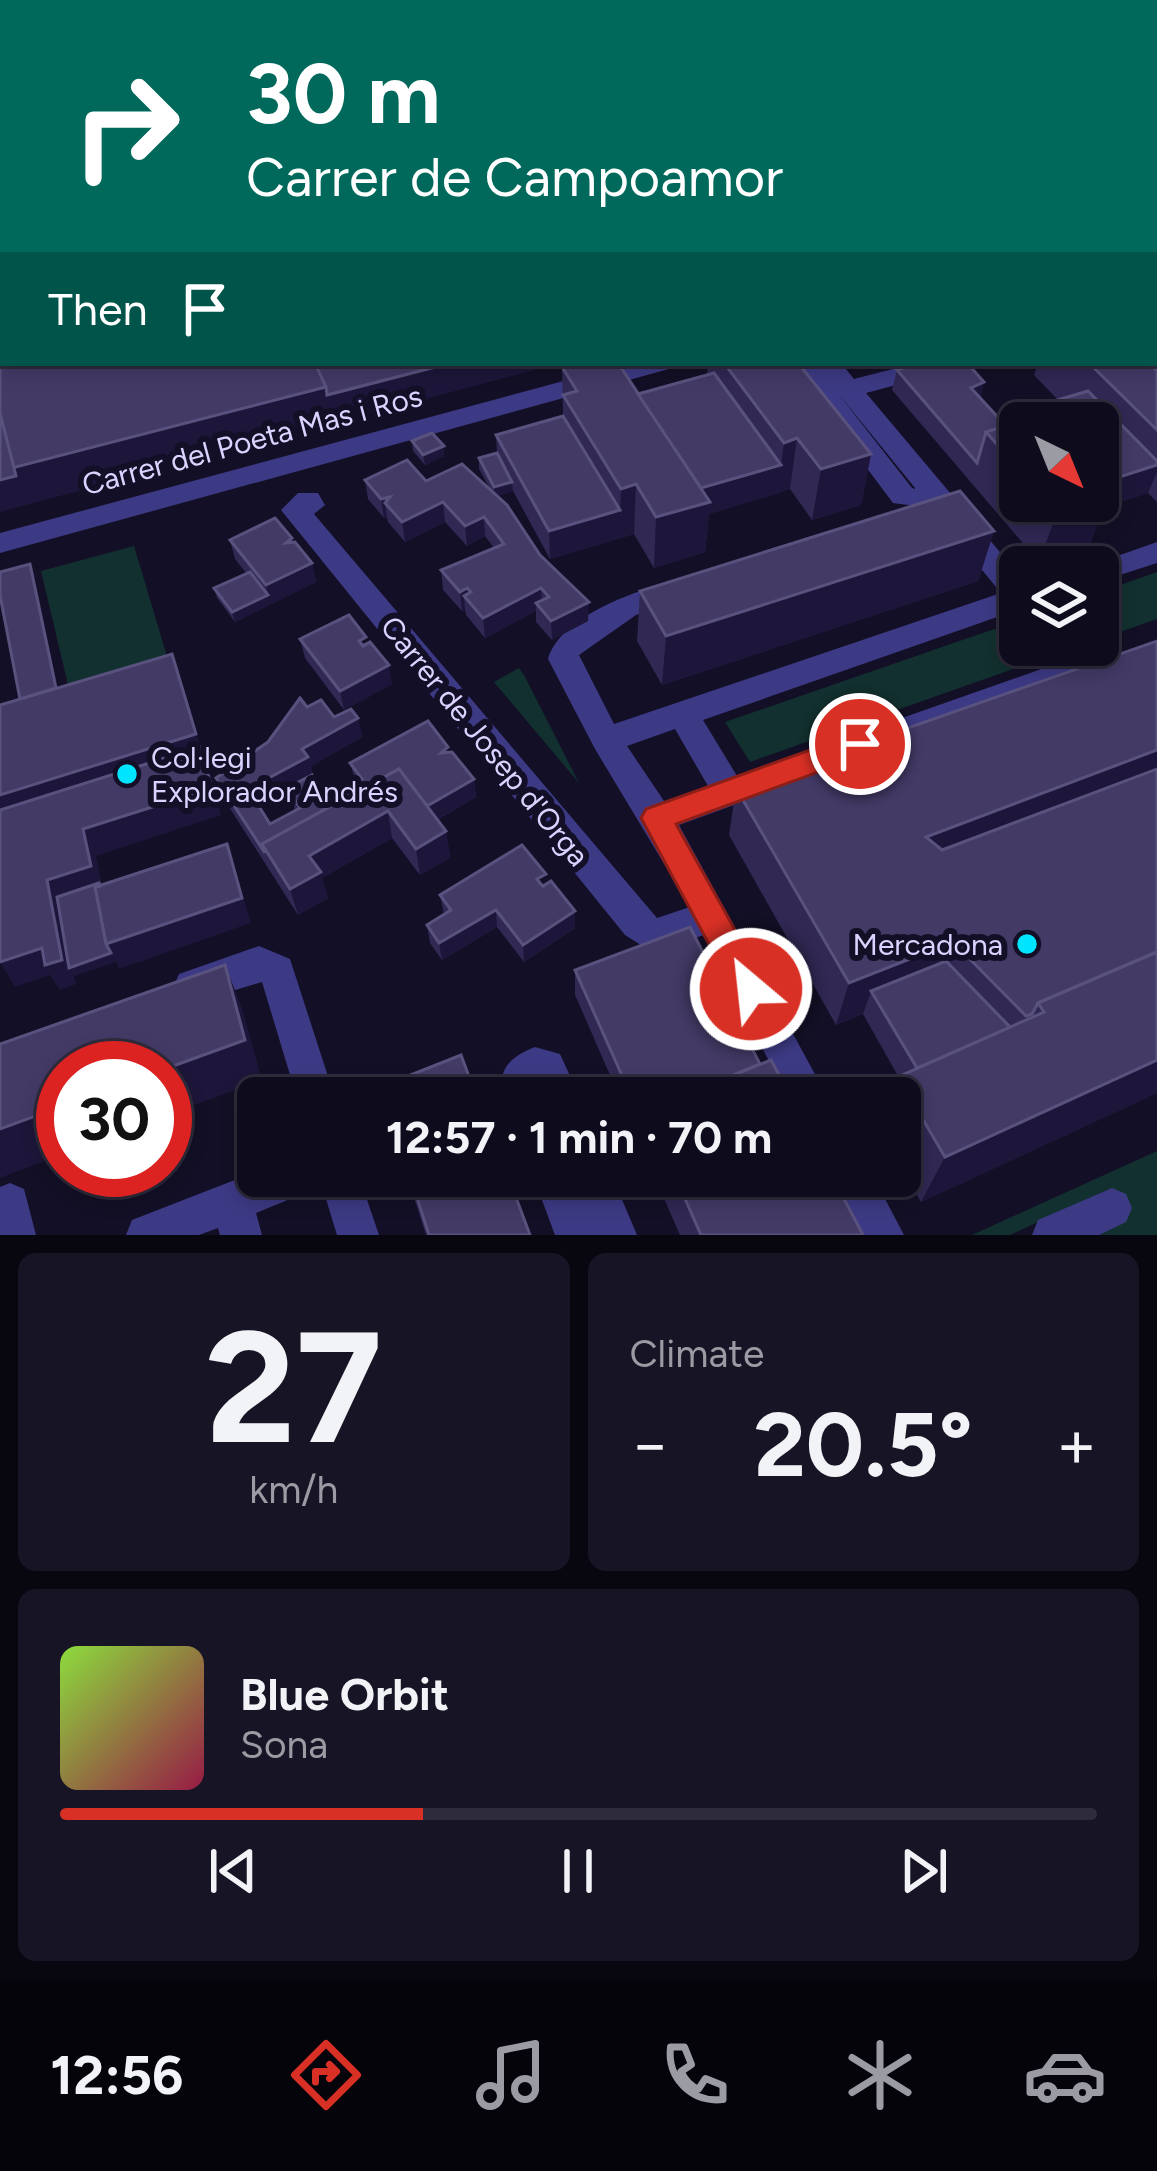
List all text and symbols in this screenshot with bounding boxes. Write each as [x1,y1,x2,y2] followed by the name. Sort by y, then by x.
[246,43,440,144] text: 30 m
[48,48,204,204] icon: right
[246,145,783,210] text: Carrer de Campoamor
[172,276,238,342] icon: arrive
[48,282,148,336] text: Then
[78,377,426,503] street label: Carrer del Poeta Mas i Ros
[999,402,1119,522] north arrow
[999,402,1119,666] map controls
[999,546,1119,666] button: layers
[373,609,597,873] street label: Carrer de Josep d'Orga
[809,693,911,795] pin
[827,711,893,777] icon: arrive
[151,739,398,810] place label: Col·legi Explorador Andrés
[114,761,140,787] marker: Col·legi Explorador Andrés
[688,926,814,1052] position arrow
[853,926,1003,963] place label: Mercadona
[1014,931,1040,957] marker: Mercadona
[36,1041,192,1197] speed limit sign: 30
[386,1110,772,1164] text: 12:57 · 1 min · 70 m
[205,1294,382,1481] text: 27
[630,1330,764,1377] text: Climate
[754,1390,973,1499] text: 20.5°
[630,1404,671,1484] text: −
[1056,1404,1097,1484] text: +
[249,1466,338,1513] text: km/h
[240,1667,449,1721] text: Blue Orbit
[240,1721,328,1768] text: Sona
[200,1838,266,1904] icon: previous
[545,1838,611,1904] icon: pause
[891,1838,957,1904] icon: next
[284,2033,368,2117] icon: directions
[469,2033,553,2117] icon: music
[653,2033,737,2117] icon: phone
[838,2033,922,2117] icon: climate
[1023,2033,1107,2117] icon: car
[50,2043,183,2108] text: 12:56

